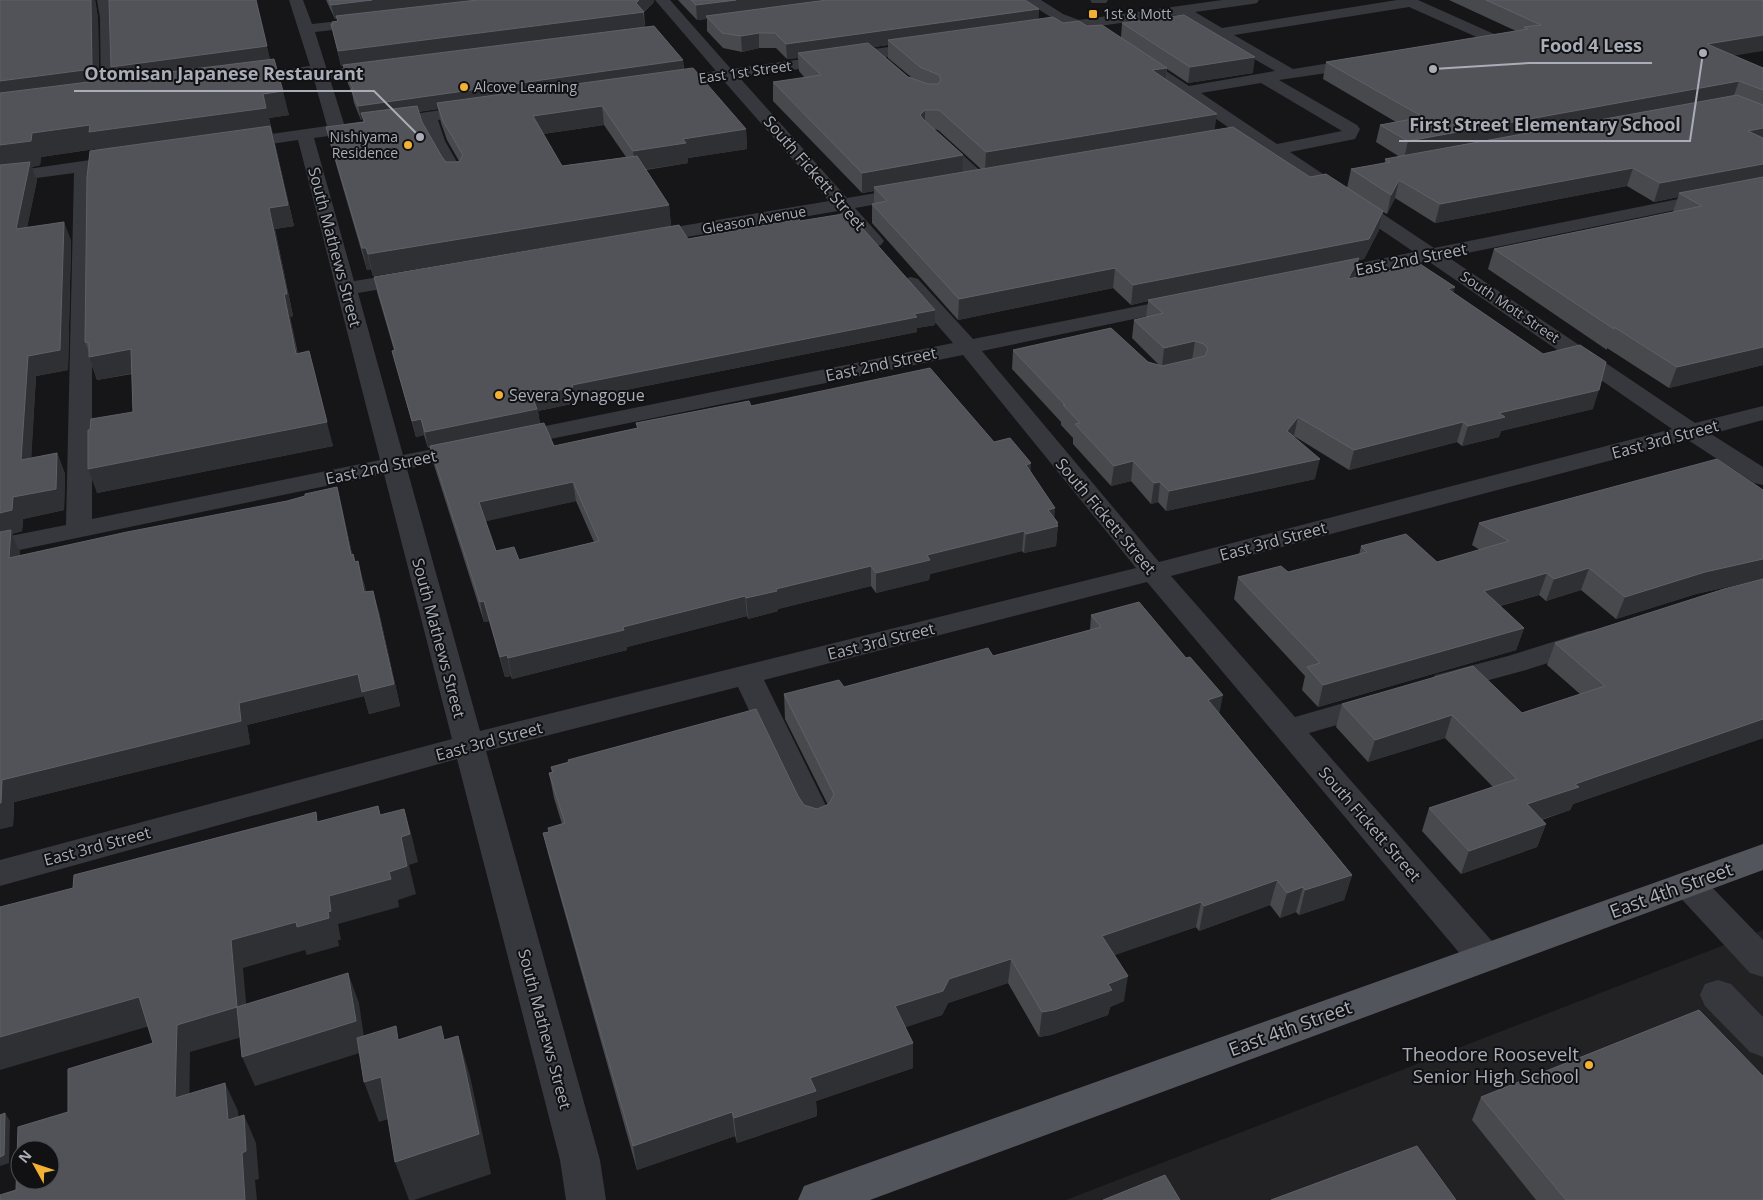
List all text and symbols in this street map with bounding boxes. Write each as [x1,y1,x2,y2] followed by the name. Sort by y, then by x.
[1103,4,1171,23] place label: 1st & Mott
[1087,8,1099,20] marker: 1st & Mott
[1530,30,1652,63] callout: Food 4 Less
[1540,33,1642,57] text: Food 4 Less
[697,56,792,87] street label: East 1st Street
[74,58,374,91] callout: Otomisan Japanese Restaurant
[84,61,364,85] text: Otomisan Japanese Restaurant
[474,77,577,96] place label: Alcove Learning
[458,81,470,93] marker: Alcove Learning
[1399,108,1690,141] callout: First Street Elementary School
[759,111,871,235] street label: South Fickett Street
[1409,112,1681,136] text: First Street Elementary School
[330,127,398,162] place label: Nishiyama Residence
[402,139,414,151] marker: Nishiyama Residence
[303,165,367,330] street label: South Mathews Street
[700,201,808,238] street label: Gleason Avenue
[1354,237,1469,281] street label: East 2nd Street
[1457,266,1564,347] street label: South Mott Street
[824,341,939,386] street label: East 2nd Street
[509,384,645,406] place label: Severa Synagogue
[493,389,505,401] marker: Severa Synagogue
[1609,414,1721,464] street label: East 3rd Street
[324,444,439,489] street label: East 2nd Street
[1051,453,1161,579] street label: South Fickett Street
[1217,516,1329,566] street label: East 3rd Street
[407,556,471,721] street label: South Mathews Street
[825,617,937,665] street label: East 3rd Street
[433,716,545,766] street label: East 3rd Street
[1314,762,1426,886] street label: South Fickett Street
[41,821,153,871] street label: East 3rd Street
[1606,856,1736,924] street label: East 4th Street
[513,947,577,1112] street label: South Mathews Street
[1225,994,1355,1062] street label: East 4th Street
[1402,1041,1579,1089] place label: Theodore Roosevelt Senior High School
[1583,1059,1595,1071] marker: Theodore Roosevelt Senior High School
[10,1140,60,1190] north arrow
[14,1146,36,1167] text: N

